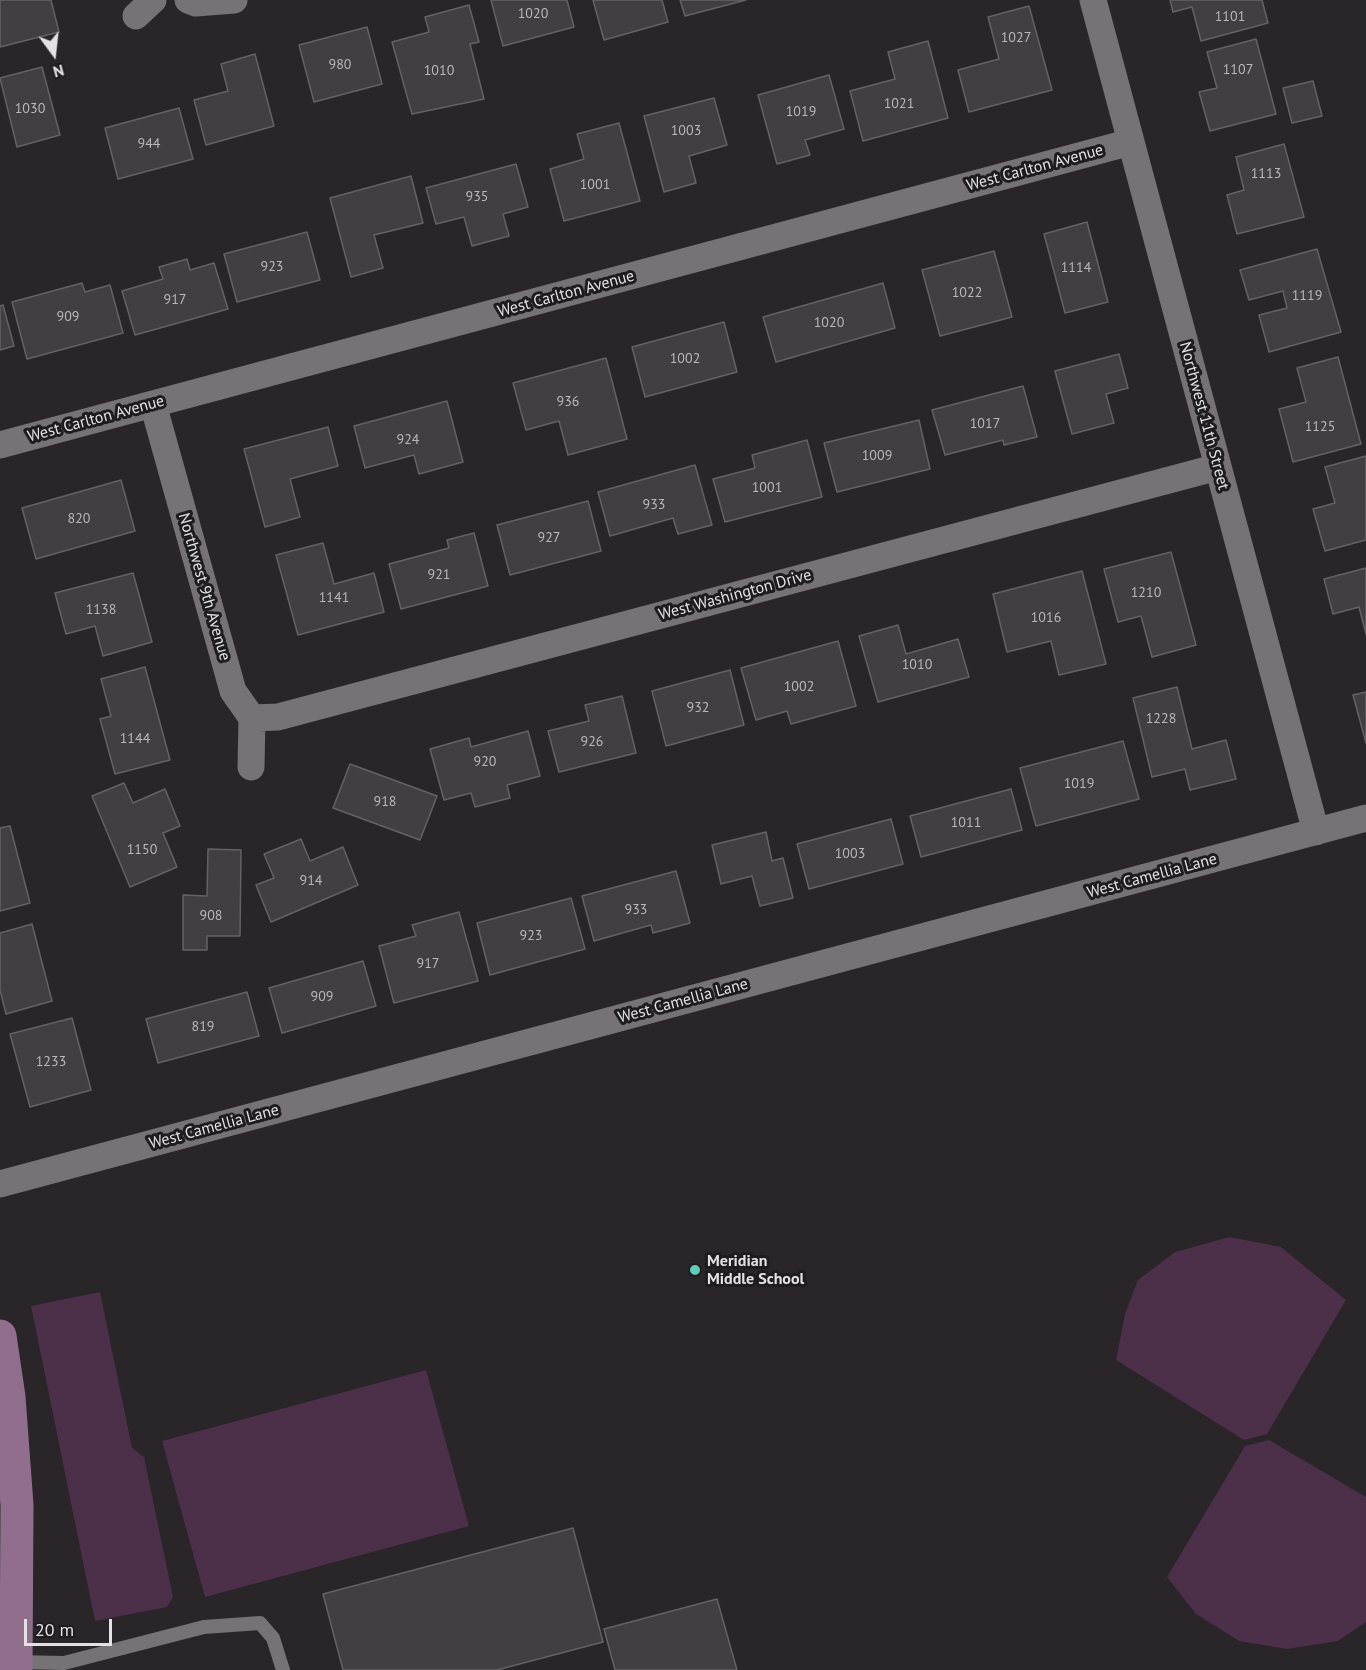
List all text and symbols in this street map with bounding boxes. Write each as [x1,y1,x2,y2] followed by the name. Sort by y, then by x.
[518,6,548,22] house number: 1020
[1215,9,1245,25] house number: 1101
[24,24,84,84] north arrow
[1001,30,1031,46] house number: 1027
[329,57,351,73] house number: 980
[51,60,66,82] text: N
[1223,62,1253,78] house number: 1107
[424,63,454,79] house number: 1010
[884,96,914,112] house number: 1021
[15,101,45,117] house number: 1030
[786,104,816,120] house number: 1019
[671,123,701,139] house number: 1003
[138,136,160,152] house number: 944
[964,140,1106,196] street label: West Carlton Avenue
[1251,166,1281,182] house number: 1113
[580,177,610,193] house number: 1001
[466,189,488,205] house number: 935
[261,259,283,275] house number: 923
[1061,260,1091,276] house number: 1114
[495,266,637,322] street label: West Carlton Avenue
[952,285,982,301] house number: 1022
[1292,288,1322,304] house number: 1119
[164,292,186,308] house number: 917
[57,309,79,325] house number: 909
[814,315,844,331] house number: 1020
[1175,340,1233,492] street label: Northwest 11th Street
[670,351,700,367] house number: 1002
[25,391,167,447] street label: West Carlton Avenue
[557,394,579,410] house number: 936
[970,416,1000,432] house number: 1017
[1305,419,1335,435] house number: 1125
[397,432,419,448] house number: 924
[862,448,892,464] house number: 1009
[752,480,782,496] house number: 1001
[643,497,665,513] house number: 933
[68,511,90,527] house number: 820
[174,511,234,663] street label: Northwest 9th Avenue
[538,530,560,546] house number: 927
[656,565,814,625] street label: West Washington Drive
[428,567,450,583] house number: 921
[1131,585,1161,601] house number: 1210
[319,590,349,606] house number: 1141
[86,602,116,618] house number: 1138
[1031,610,1061,626] house number: 1016
[902,657,932,673] house number: 1010
[784,679,814,695] house number: 1002
[687,700,709,716] house number: 932
[1146,711,1176,727] house number: 1228
[120,731,150,747] house number: 1144
[581,734,603,750] house number: 926
[474,754,496,770] house number: 920
[1064,776,1094,792] house number: 1019
[374,794,396,810] house number: 918
[951,815,981,831] house number: 1011
[127,842,157,858] house number: 1150
[835,846,865,862] house number: 1003
[1085,849,1219,903] street label: West Camellia Lane
[300,873,322,889] house number: 914
[625,902,647,918] house number: 933
[200,908,222,924] house number: 908
[520,928,542,944] house number: 923
[417,956,439,972] house number: 917
[616,974,750,1028] street label: West Camellia Lane
[311,989,333,1005] house number: 909
[192,1019,214,1035] house number: 819
[36,1054,66,1070] house number: 1233
[147,1100,281,1154] street label: West Camellia Lane
[707,1251,804,1289] place label: Meridian Middle School
[688,1263,702,1277] marker: Meridian Middle School
[27,1607,116,1645] scale bar
[35,1618,74,1641] text: 20 m

